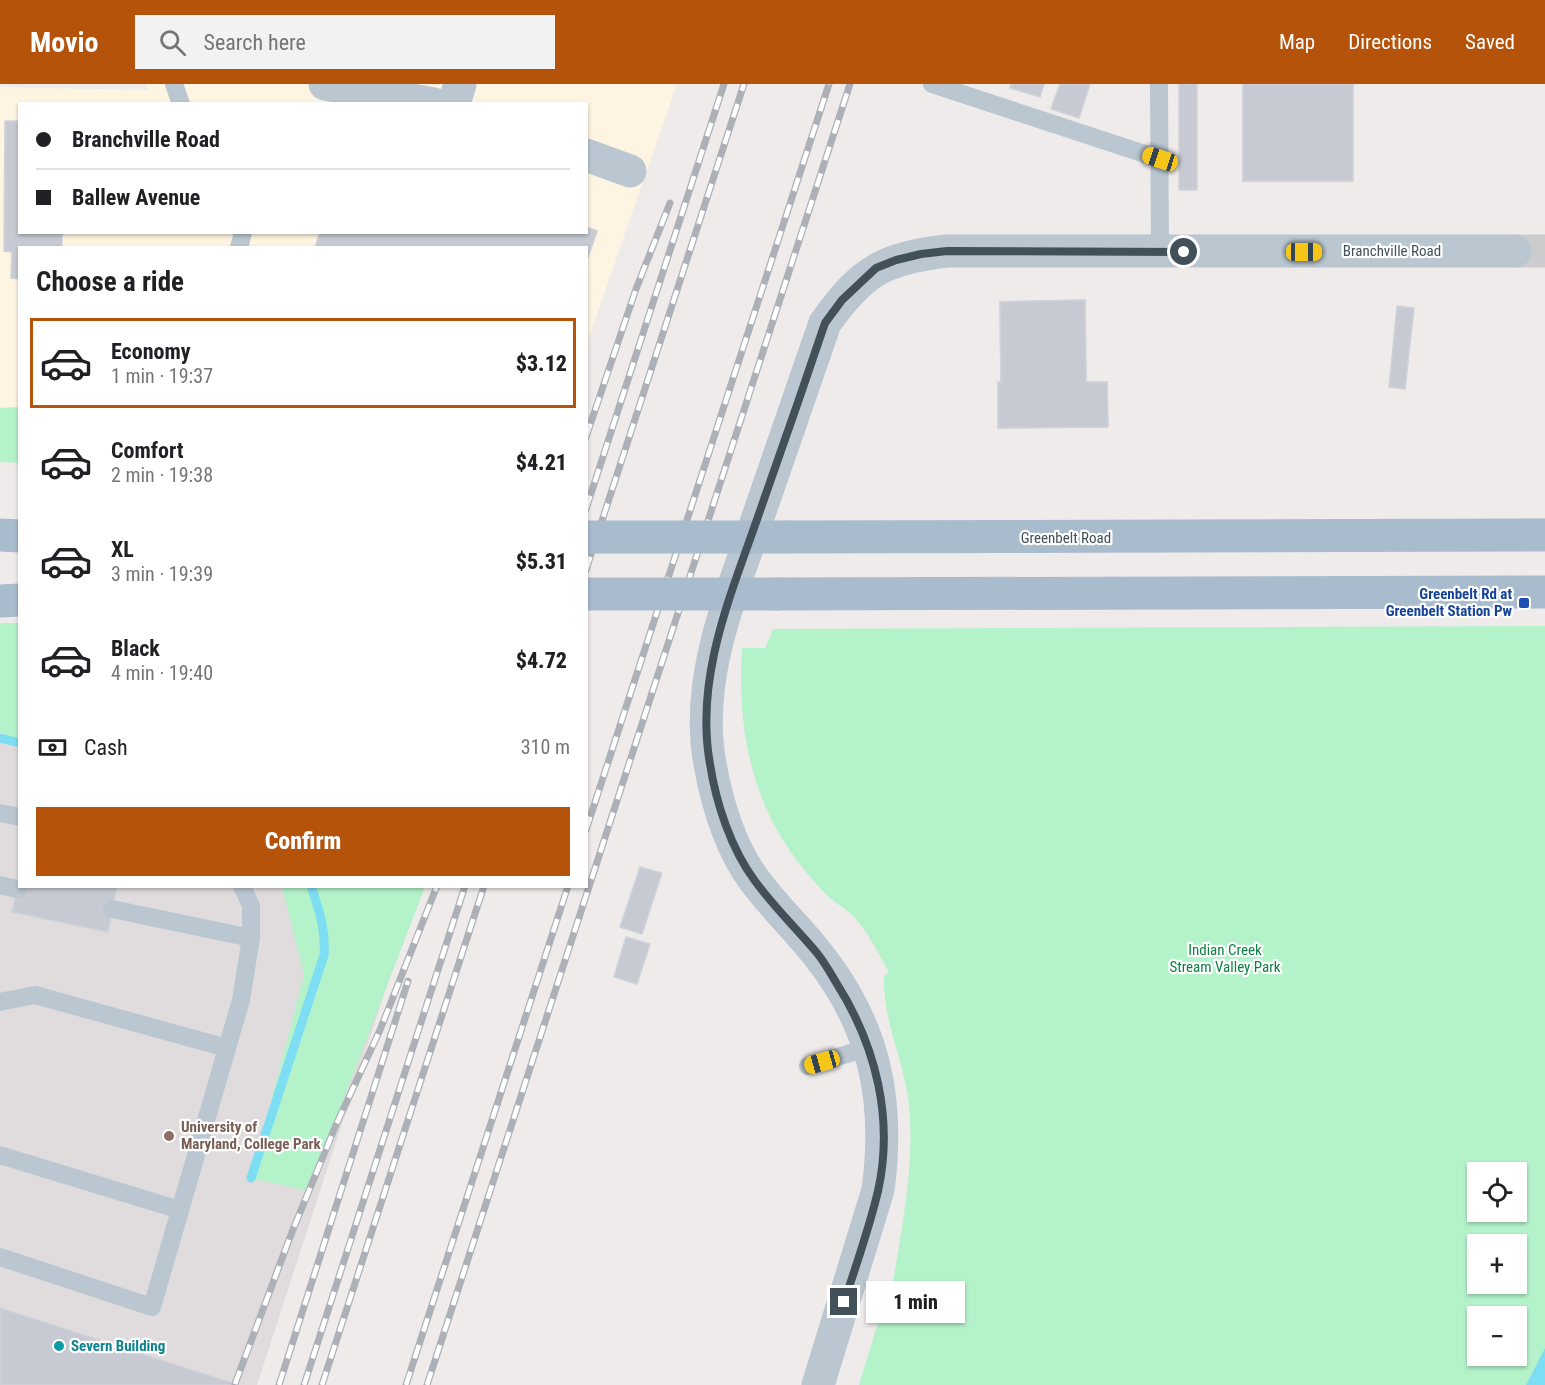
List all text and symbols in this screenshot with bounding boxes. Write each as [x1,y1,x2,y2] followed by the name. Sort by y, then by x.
[135,15,555,69] search box
[30,26,99,59] text: Movio
[156,26,189,59] icon: search
[204,30,306,55] text: Search here
[1279,30,1315,54] text: Map
[1348,30,1432,54] text: Directions
[1465,30,1515,54] text: Saved
[72,127,220,152] text: Branchville Road
[1140,145,1180,173] car
[72,185,200,210] text: Ballew Avenue
[1170,238,1197,265] route start
[1343,242,1441,260] street label: Branchville Road
[1286,243,1322,261] car
[36,266,184,298] text: Choose a ride
[39,336,93,390] icon: car
[111,339,191,364] text: Economy
[516,351,567,376] text: $3.12
[111,364,213,388] text: 1 min · 19:37
[39,435,93,489] icon: car
[111,438,184,463] text: Comfort
[516,450,567,475] text: $4.21
[111,463,213,487] text: 2 min · 19:38
[1021,529,1111,547] street label: Greenbelt Road
[39,534,93,588] icon: car
[111,537,134,562] text: XL
[516,549,567,574] text: $5.31
[111,562,213,586] text: 3 min · 19:39
[1386,585,1512,620] place label: Greenbelt Rd at Greenbelt Station Pw
[1517,596,1531,610] marker: Greenbelt Rd at Greenbelt Station Pw
[39,633,93,687] icon: car
[111,636,160,661] text: Black
[516,648,567,673] text: $4.72
[111,661,213,685] text: 4 min · 19:40
[36,731,69,764] icon: cash
[84,735,128,760] text: Cash
[521,735,570,759] text: 310 m
[36,807,570,876] button: Confirm
[1169,941,1281,976] park label: Indian Creek Stream Valley Park
[802,1048,842,1076] car
[181,1118,321,1153] place label: University of Maryland, College Park
[162,1129,176,1143] marker: University of Maryland, College Park
[1467,1162,1527,1366] map controls
[1467,1162,1527,1222] button: locate
[1467,1234,1527,1294] button: +
[865,1281,964,1323] callout: 1 min
[830,1288,857,1315] route end
[893,1290,938,1314] text: 1 min
[1467,1306,1527,1366] button: −
[71,1337,165,1355] place label: Severn Building
[52,1339,66,1353] marker: Severn Building

